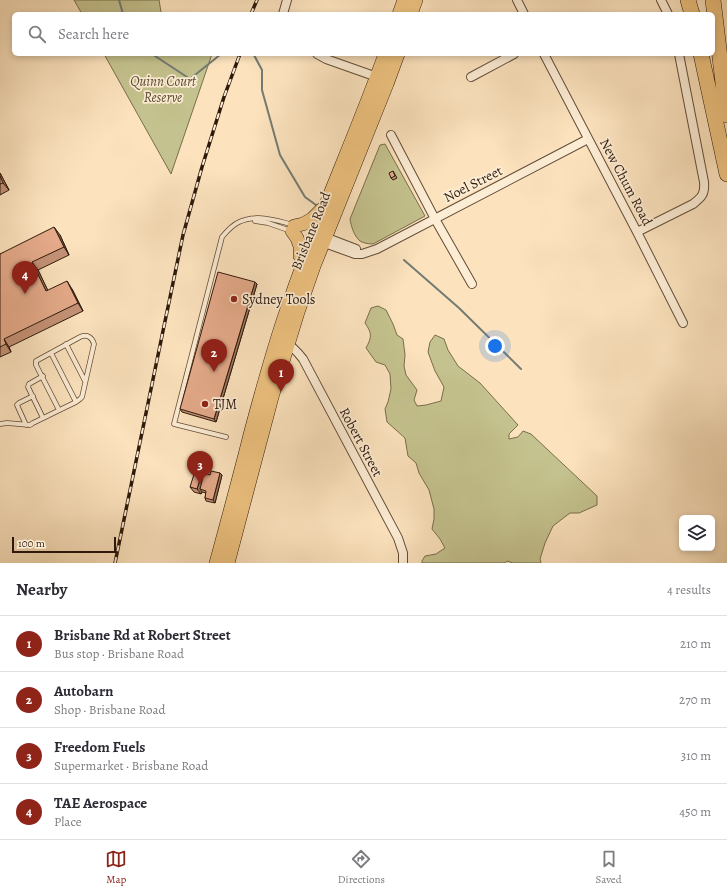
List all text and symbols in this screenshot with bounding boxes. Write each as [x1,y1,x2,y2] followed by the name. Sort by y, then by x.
[12,12,715,56] search box
[26,23,48,45] icon: search
[58,24,129,44] text: Search here
[130,72,197,107] park label: Quinn Court Reserve
[595,135,657,229] street label: New Chum Road
[440,161,506,207] street label: Noel Street
[287,189,335,273] street label: Brisbane Road
[12,261,38,294] pin: 4
[242,290,315,309] place label: Sydney Tools
[229,294,239,304] marker: Sydney Tools
[485,336,505,356] your location
[201,339,227,372] pin: 2
[268,359,294,392] pin: 1
[213,395,237,414] place label: TJM
[200,399,210,409] marker: TJM
[335,404,387,480] street label: Robert Street
[187,451,213,484] pin: 3
[679,515,715,551] map controls
[679,515,715,551] button: layers
[12,535,116,554] scale bar
[18,536,45,551] text: 100 m
[16,578,67,601] text: Nearby
[667,581,711,598] text: 4 results
[54,625,231,645] text: Brisbane Rd at Robert Street
[27,635,31,652] text: 1
[680,635,711,652] text: 210 m
[54,645,184,662] text: Bus stop · Brisbane Road
[54,681,114,701] text: Autobarn
[26,691,32,708] text: 2
[679,691,711,708] text: 270 m
[54,701,166,718] text: Shop · Brisbane Road
[54,737,145,757] text: Freedom Fuels
[26,747,32,764] text: 3
[681,747,711,764] text: 310 m
[54,757,208,774] text: Supermarket · Brisbane Road
[54,793,147,813] text: TAE Aerospace
[26,803,32,820] text: 4
[679,803,711,820] text: 450 m
[54,813,82,830] text: Place
[105,848,127,887] tab: Map
[338,848,385,887] tab: Directions
[596,848,622,887] tab: Saved

